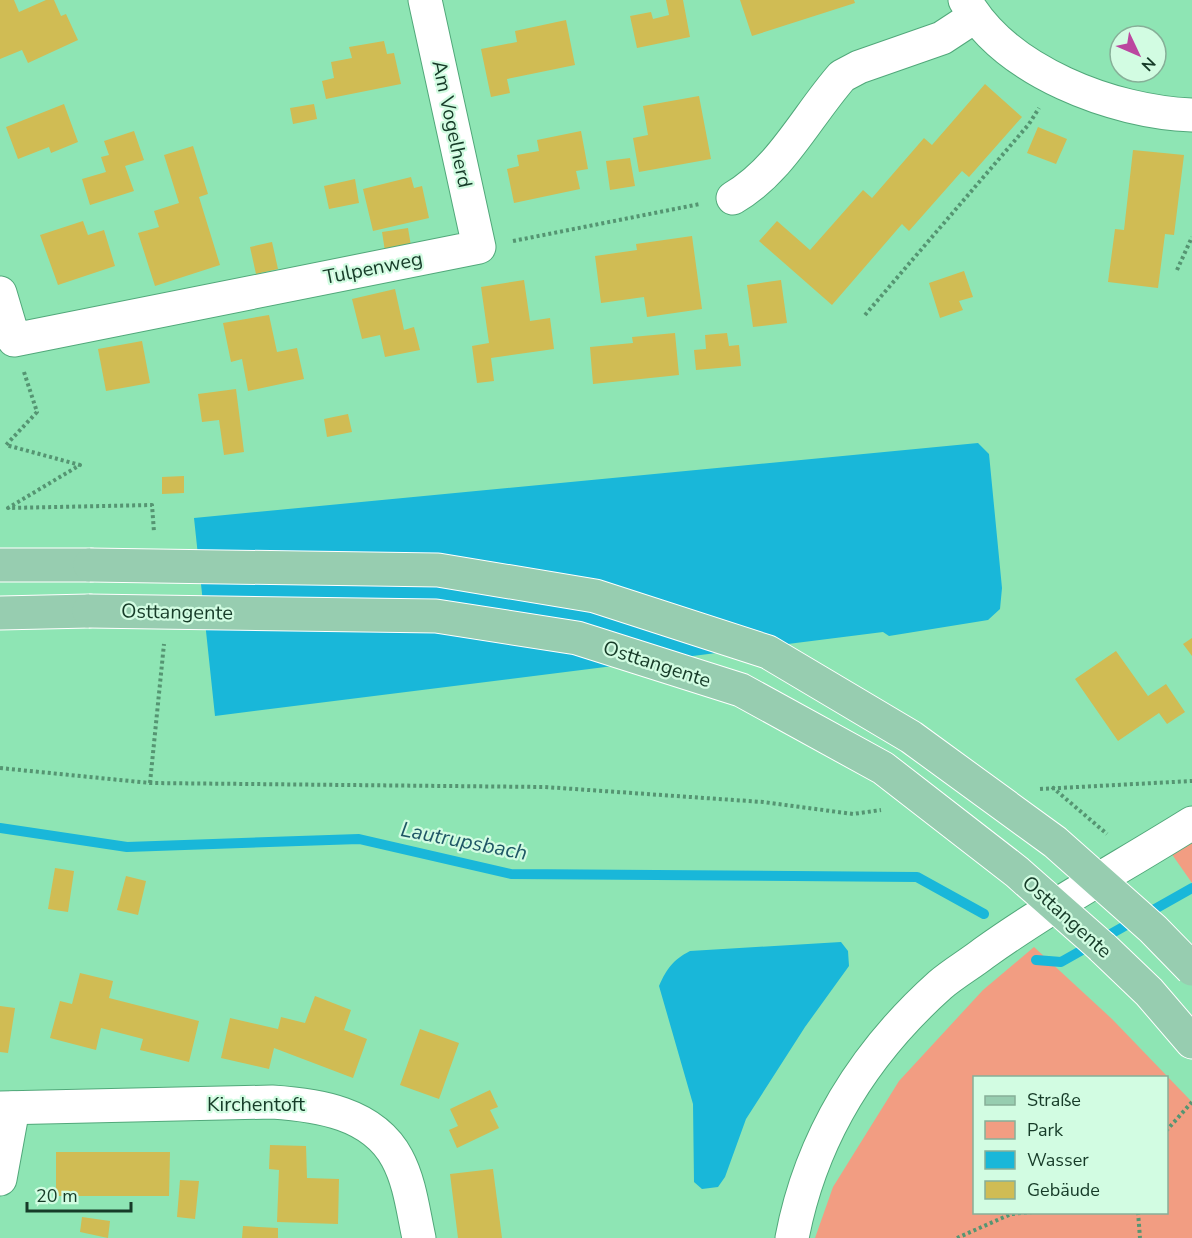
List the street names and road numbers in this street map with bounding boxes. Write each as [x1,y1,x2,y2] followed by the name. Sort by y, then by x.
[425,58,479,190] street label: Am Vogelherd
[321,245,425,291] street label: Tulpenweg
[121,598,233,626] street label: Osttangente
[600,634,714,694] street label: Osttangente
[1016,870,1118,964] street label: Osttangente
[207,1091,306,1118] street label: Kirchentoft

